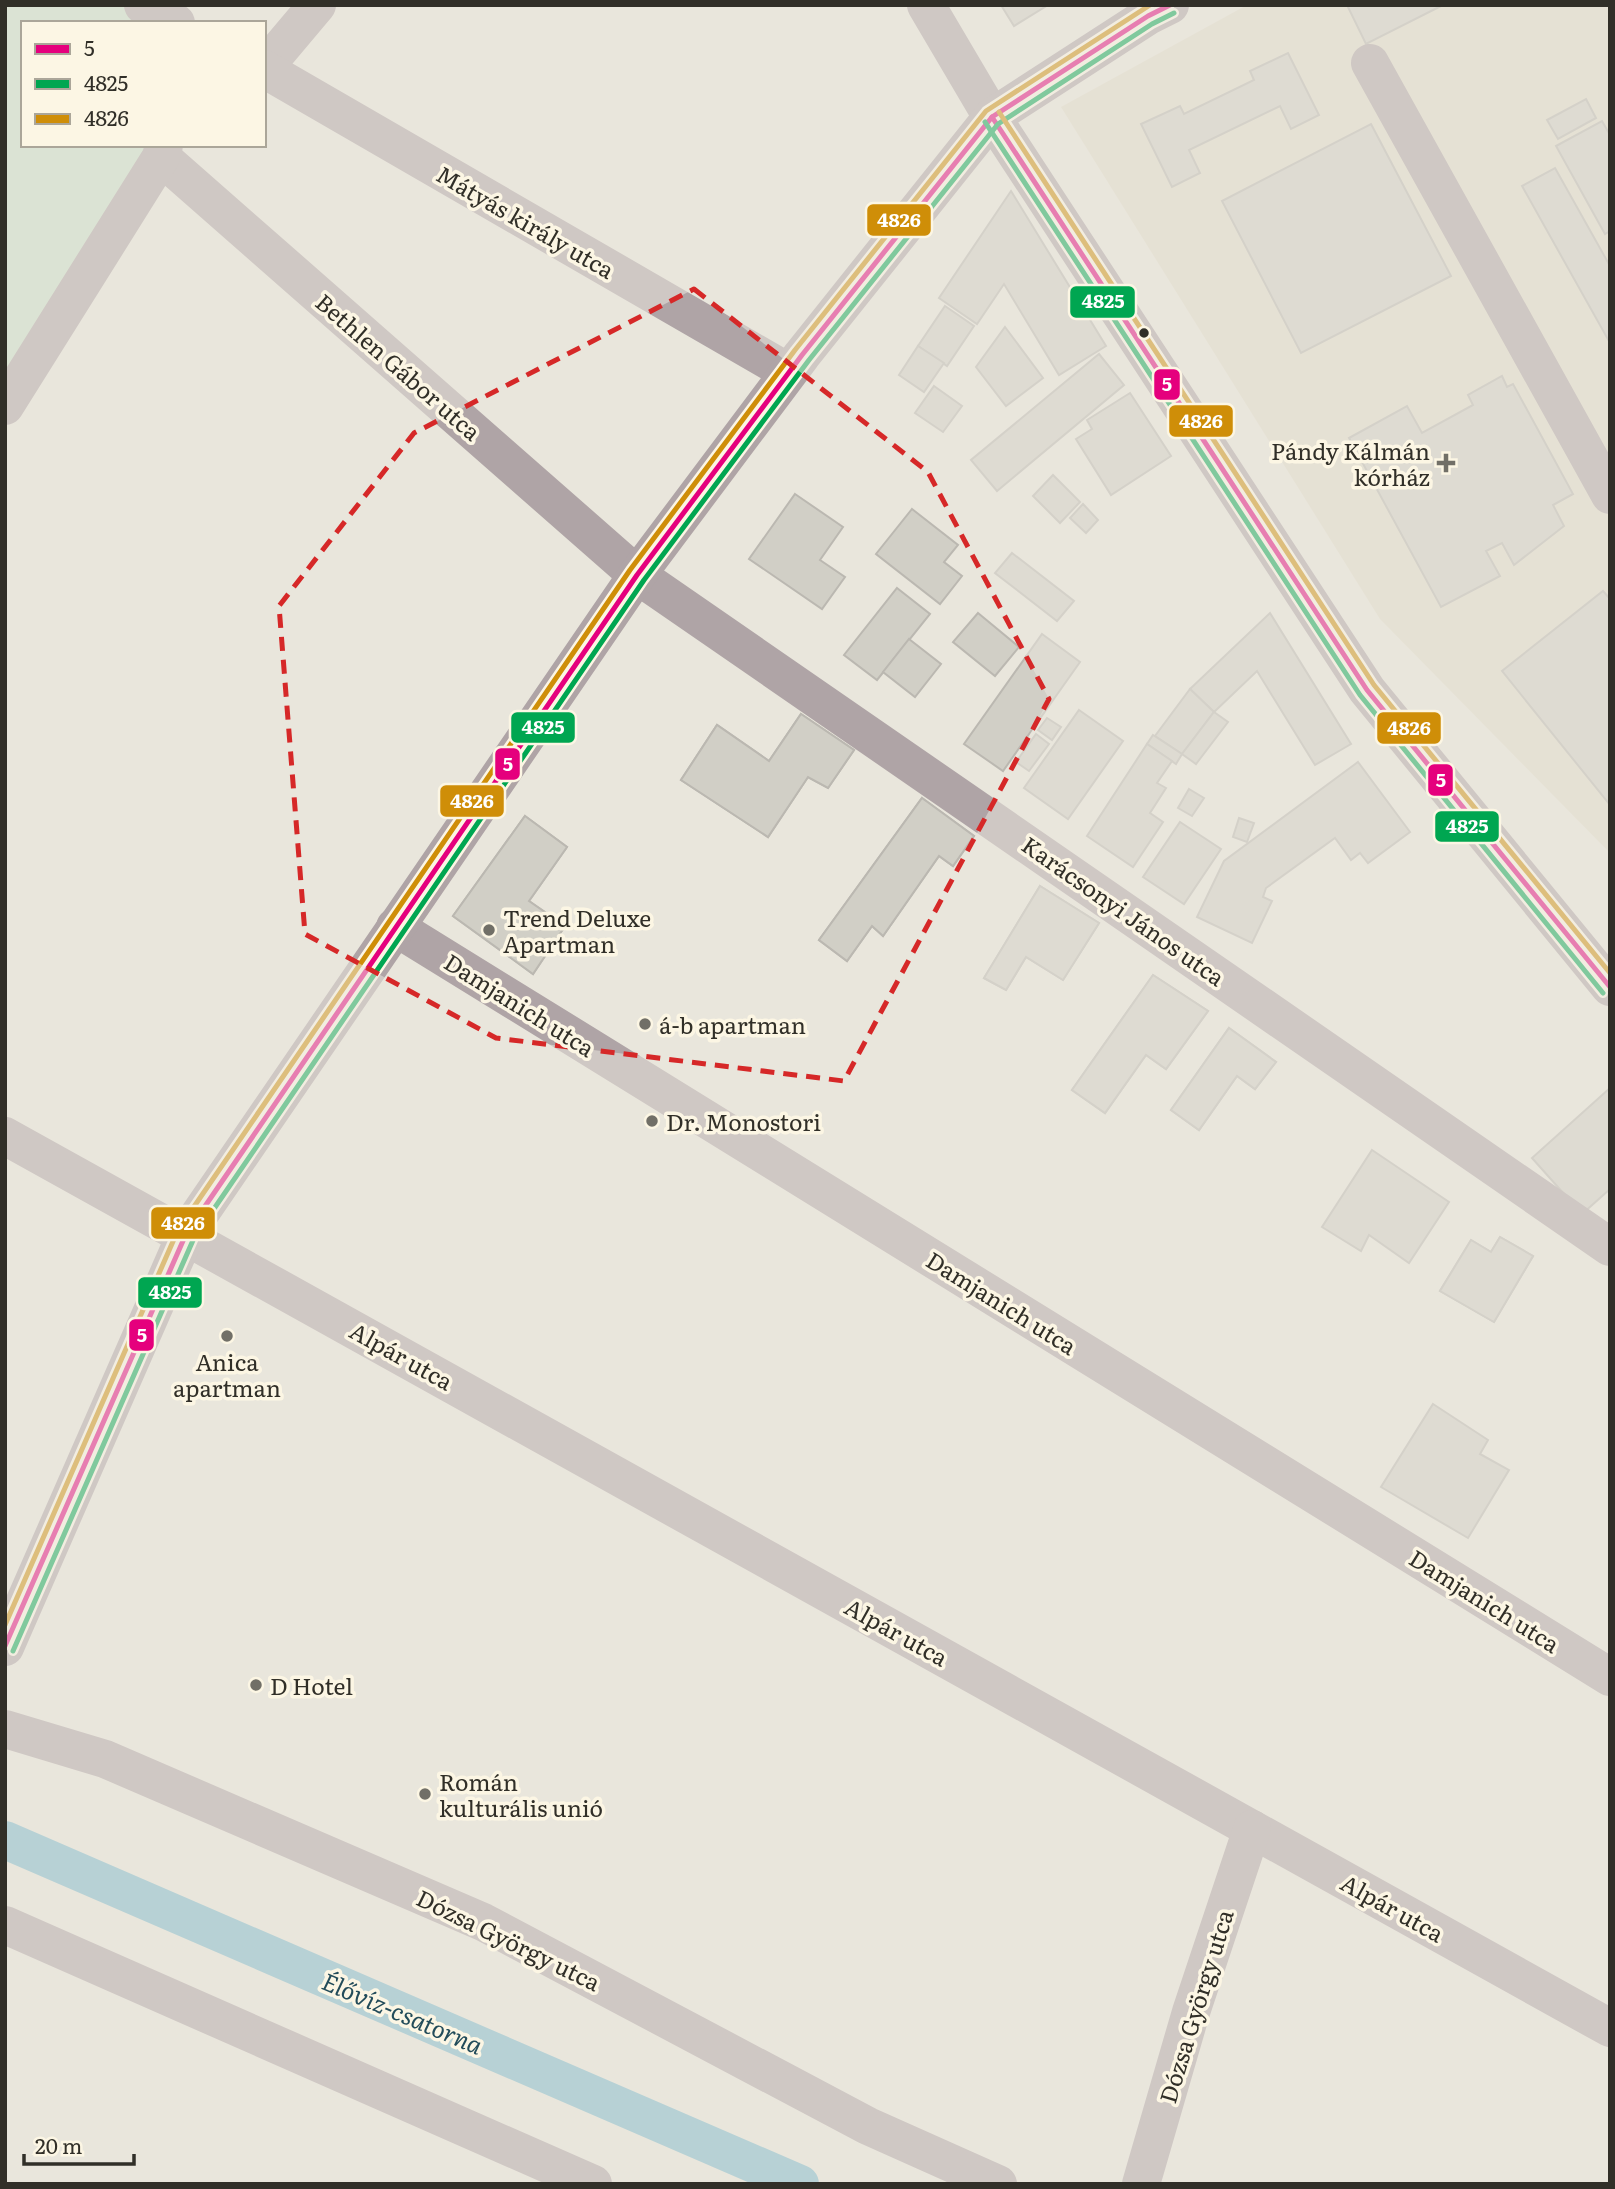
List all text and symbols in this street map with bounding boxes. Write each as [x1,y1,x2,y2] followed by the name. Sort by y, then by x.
[21,21,266,147] legend
[84,31,95,62] text: 5
[84,66,128,97] text: 4825
[84,101,129,132] text: 4826
[431,156,622,286] street label: Mátyás király utca
[866,203,932,237] line badge: 4826
[877,205,921,233] text: 4826
[309,285,489,448] street label: Bethlen Gábor utca
[1069,285,1136,319] line badge: 4825
[1082,286,1124,314] text: 4825
[1137,326,1151,340] unlabelled marker
[1153,368,1181,401] line badge: 5
[1162,369,1172,397] text: 5
[1168,404,1234,438] line badge: 4826
[1179,406,1223,434] text: 4826
[1271,433,1430,493] place label: Pándy Kálmán kórház
[1436,453,1456,473] marker: Pándy Kálmán kórház
[510,711,576,744] line badge: 4825
[1376,711,1442,745] line badge: 4826
[522,712,564,740] text: 4825
[1387,713,1431,741] text: 4826
[494,747,521,781] line badge: 5
[503,749,513,777] text: 5
[1427,763,1454,797] line badge: 5
[1436,765,1446,793] text: 5
[439,784,505,818] line badge: 4826
[450,786,494,814] text: 4826
[1434,810,1500,843] line badge: 4825
[1446,811,1488,839] text: 4825
[1015,827,1233,993] street label: Karácsonyi János utca
[503,900,651,960] place label: Trend Deluxe Apartman
[481,922,497,938] marker: Trend Deluxe Apartman
[438,944,602,1064] street label: Damjanich utca
[659,1007,806,1041] place label: á-b apartman
[637,1016,653,1032] marker: á-b apartman
[666,1104,821,1138] place label: Dr. Monostori
[644,1113,660,1129] marker: Dr. Monostori
[150,1206,216,1240] line badge: 4826
[161,1208,205,1236] text: 4826
[920,1242,1084,1362] street label: Damjanich utca
[137,1276,203,1309] line badge: 4825
[149,1277,191,1305] text: 4825
[344,1313,460,1398] street label: Alpár utca
[128,1318,155,1352] line badge: 5
[137,1320,147,1348] text: 5
[219,1328,235,1344] marker: Anica apartman
[173,1344,281,1404] place label: Anica apartman
[1403,1540,1567,1660] street label: Damjanich utca
[839,1589,955,1674] street label: Alpár utca
[270,1668,353,1702] place label: D Hotel
[248,1677,264,1693] marker: D Hotel
[439,1764,603,1824] place label: Román kulturális unió
[417,1786,433,1802] marker: Román kulturális unió
[1335,1865,1451,1950] street label: Alpár utca
[411,1880,607,1999] street label: Dózsa György utca
[1149,1904,1241,2107] street label: Dózsa György utca
[317,1962,489,2062] water label: Élővíz-csatorna
[24,2122,135,2166] scale bar
[35,2129,82,2160] text: 20 m

